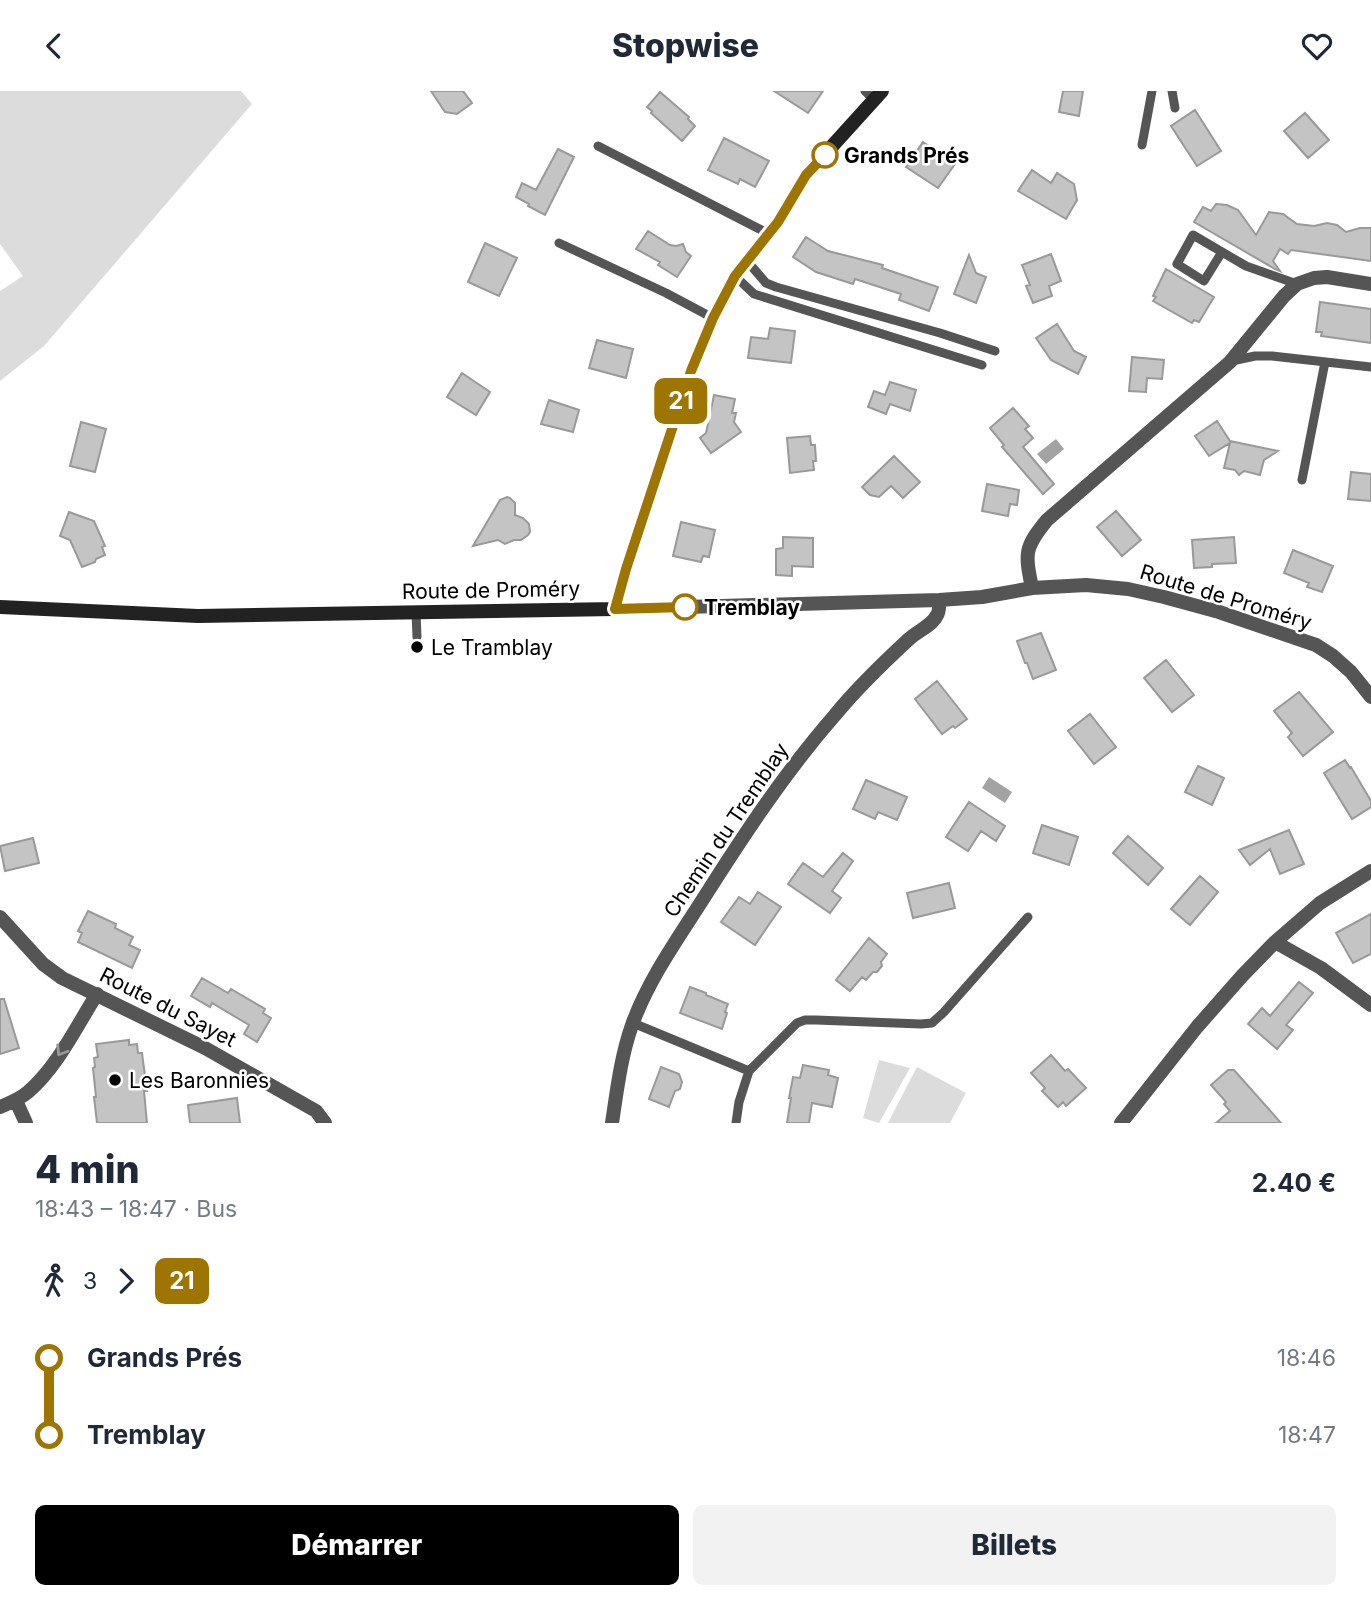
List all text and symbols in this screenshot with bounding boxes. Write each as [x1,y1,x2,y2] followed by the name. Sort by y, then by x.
[612,26,759,65] text: Stopwise
[35,27,73,65] icon: back
[1298,27,1336,65] icon: heart
[812,142,838,168] marker: Grands Prés
[844,143,969,168] place label: Grands Prés
[650,378,712,424] line badge: 21
[668,386,694,415] text: 21
[1137,559,1315,635] street label: Route de Proméry
[402,576,581,604] street label: Route de Proméry
[672,594,698,620] marker: Tremblay
[704,595,800,620] place label: Tremblay
[431,635,553,660] place label: Le Tramblay
[409,639,425,655] marker: Le Tramblay
[658,738,794,922] street label: Chemin du Tremblay
[96,962,240,1052] street label: Route du Sayet
[56,1043,69,1056] one-way arrow
[129,1068,269,1093] place label: Les Baronnies
[107,1072,123,1088] marker: Les Baronnies
[35,1146,140,1192] text: 4 min
[1252,1167,1336,1198] text: 2.40 €
[35,1195,237,1223] text: 18:43 – 18:47 · Bus
[35,1262,73,1300] icon: walk
[107,1262,145,1300] icon: forward
[169,1266,195,1295] text: 21
[83,1267,97,1295] text: 3
[87,1342,242,1373] text: Grands Prés
[1277,1344,1336,1372] text: 18:46
[87,1419,206,1450] text: Tremblay
[1278,1421,1336,1449] text: 18:47
[35,1505,679,1585] button: Démarrer
[693,1505,1336,1585] button: Billets

